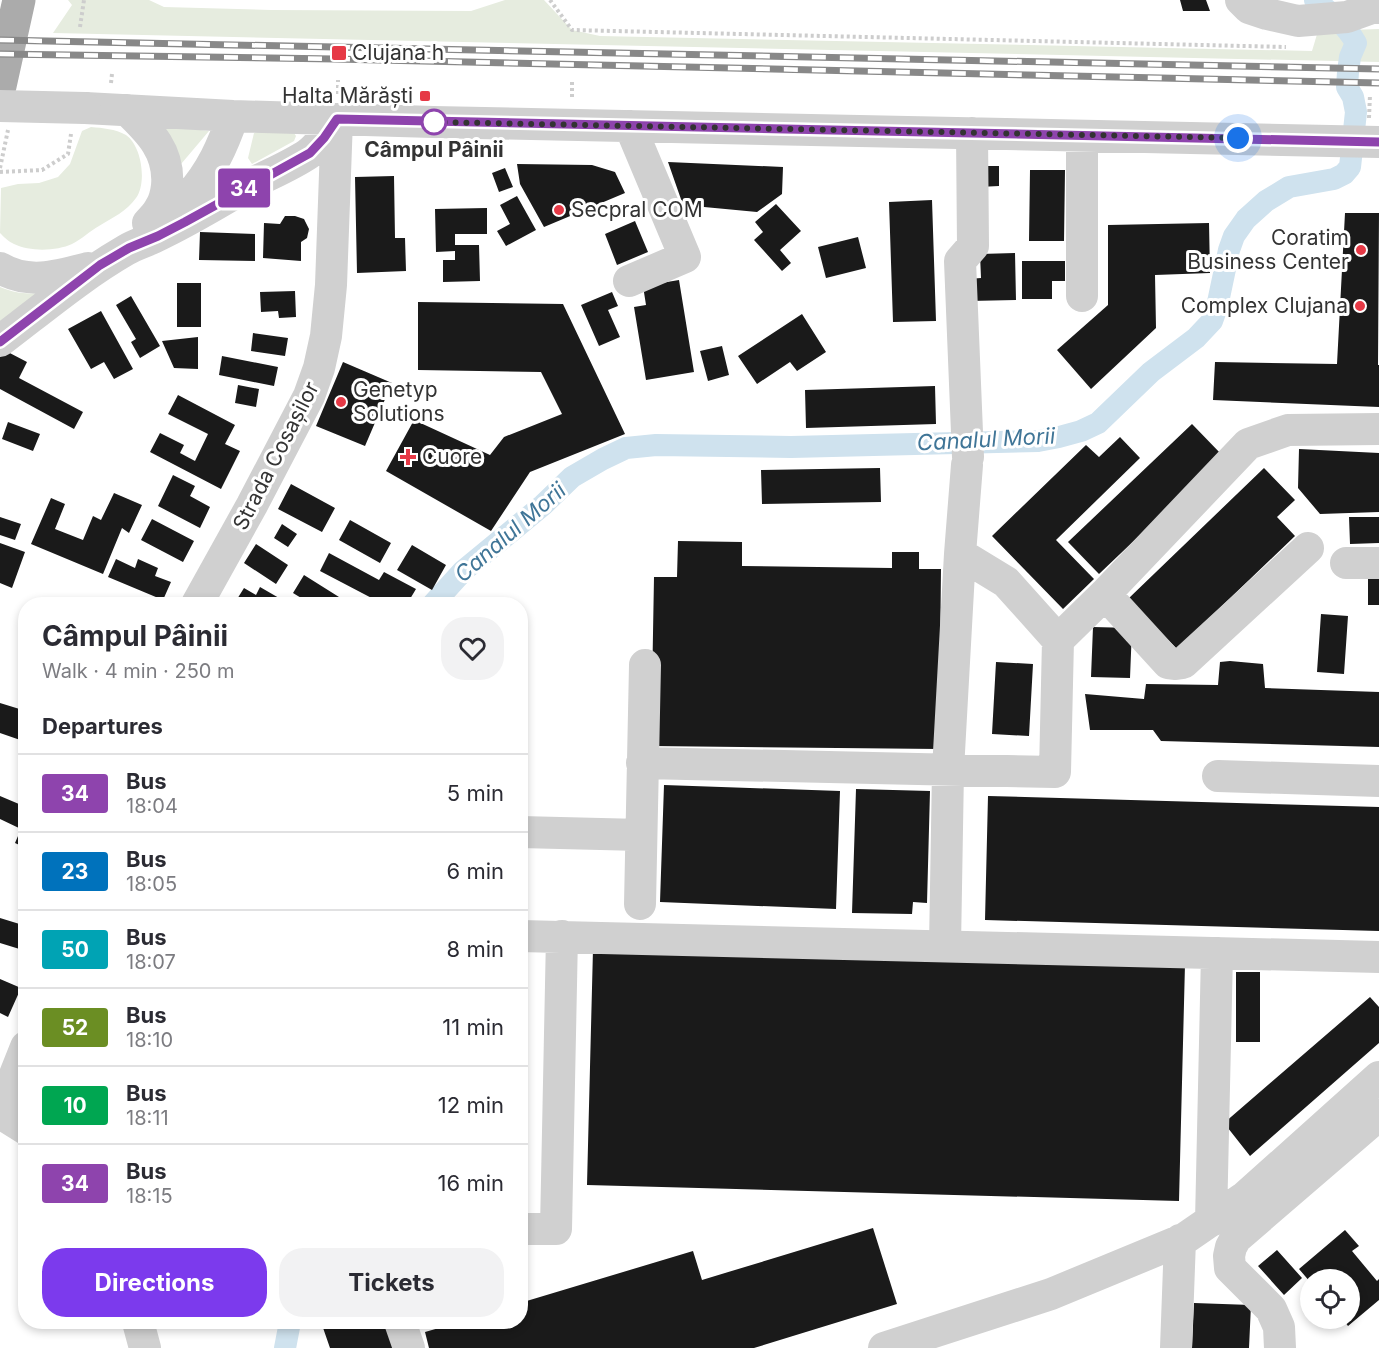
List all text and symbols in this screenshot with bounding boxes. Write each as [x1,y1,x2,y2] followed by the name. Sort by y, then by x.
[352,40,444,65] place label: Clujana h
[330,44,348,62] marker: Clujana h
[282,83,413,108] place label: Halta Mărăști
[418,89,432,103] marker: Halta Mărăști
[421,109,447,135] marker: Câmpul Pâinii
[1223,123,1253,153] your location
[364,137,504,162] place label: Câmpul Pâinii
[217,168,271,207] line badge: 34
[230,176,258,201] text: 34
[571,197,703,222] place label: Secpral COM
[552,203,566,217] marker: Secpral COM
[1187,225,1349,274] place label: Coratim Business Center
[1354,243,1368,257] marker: Coratim Business Center
[1181,293,1348,318] place label: Complex Clujana
[1353,299,1367,313] marker: Complex Clujana
[227,377,324,534] street label: Strada Cosașilor
[353,377,445,426] place label: Genetyp Solutions
[334,395,348,409] marker: Genetyp Solutions
[916,422,1056,456] water label: Canalul Morii
[422,444,482,469] place label: Cuore
[399,448,417,466] marker: Cuore
[449,476,571,587] water label: Canalul Morii
[441,617,504,680] button: heart
[42,619,228,653] text: Câmpul Pâinii
[42,659,235,683] text: Walk · 4 min · 250 m
[42,713,163,739] text: Departures
[126,768,167,794] text: Bus
[447,780,504,806] text: 5 min
[61,781,89,806] text: 34
[126,794,178,818] text: 18:04
[126,846,167,872] text: Bus
[447,858,504,884] text: 6 min
[62,859,88,884] text: 23
[126,872,177,896] text: 18:05
[126,924,167,950] text: Bus
[447,936,504,962] text: 8 min
[61,937,89,962] text: 50
[126,950,176,974] text: 18:07
[126,1002,167,1028] text: Bus
[442,1014,504,1040] text: 11 min
[62,1015,88,1040] text: 52
[126,1028,173,1052] text: 18:10
[126,1080,167,1106] text: Bus
[438,1092,504,1118] text: 12 min
[63,1093,87,1118] text: 10
[126,1106,169,1130] text: 18:11
[126,1158,167,1184] text: Bus
[438,1170,504,1196] text: 16 min
[61,1171,89,1196] text: 34
[126,1184,173,1208] text: 18:15
[42,1248,267,1317] button: Directions
[279,1248,504,1317] button: Tickets
[1300,1269,1360,1329] map controls
[1300,1269,1360,1329] button: locate

